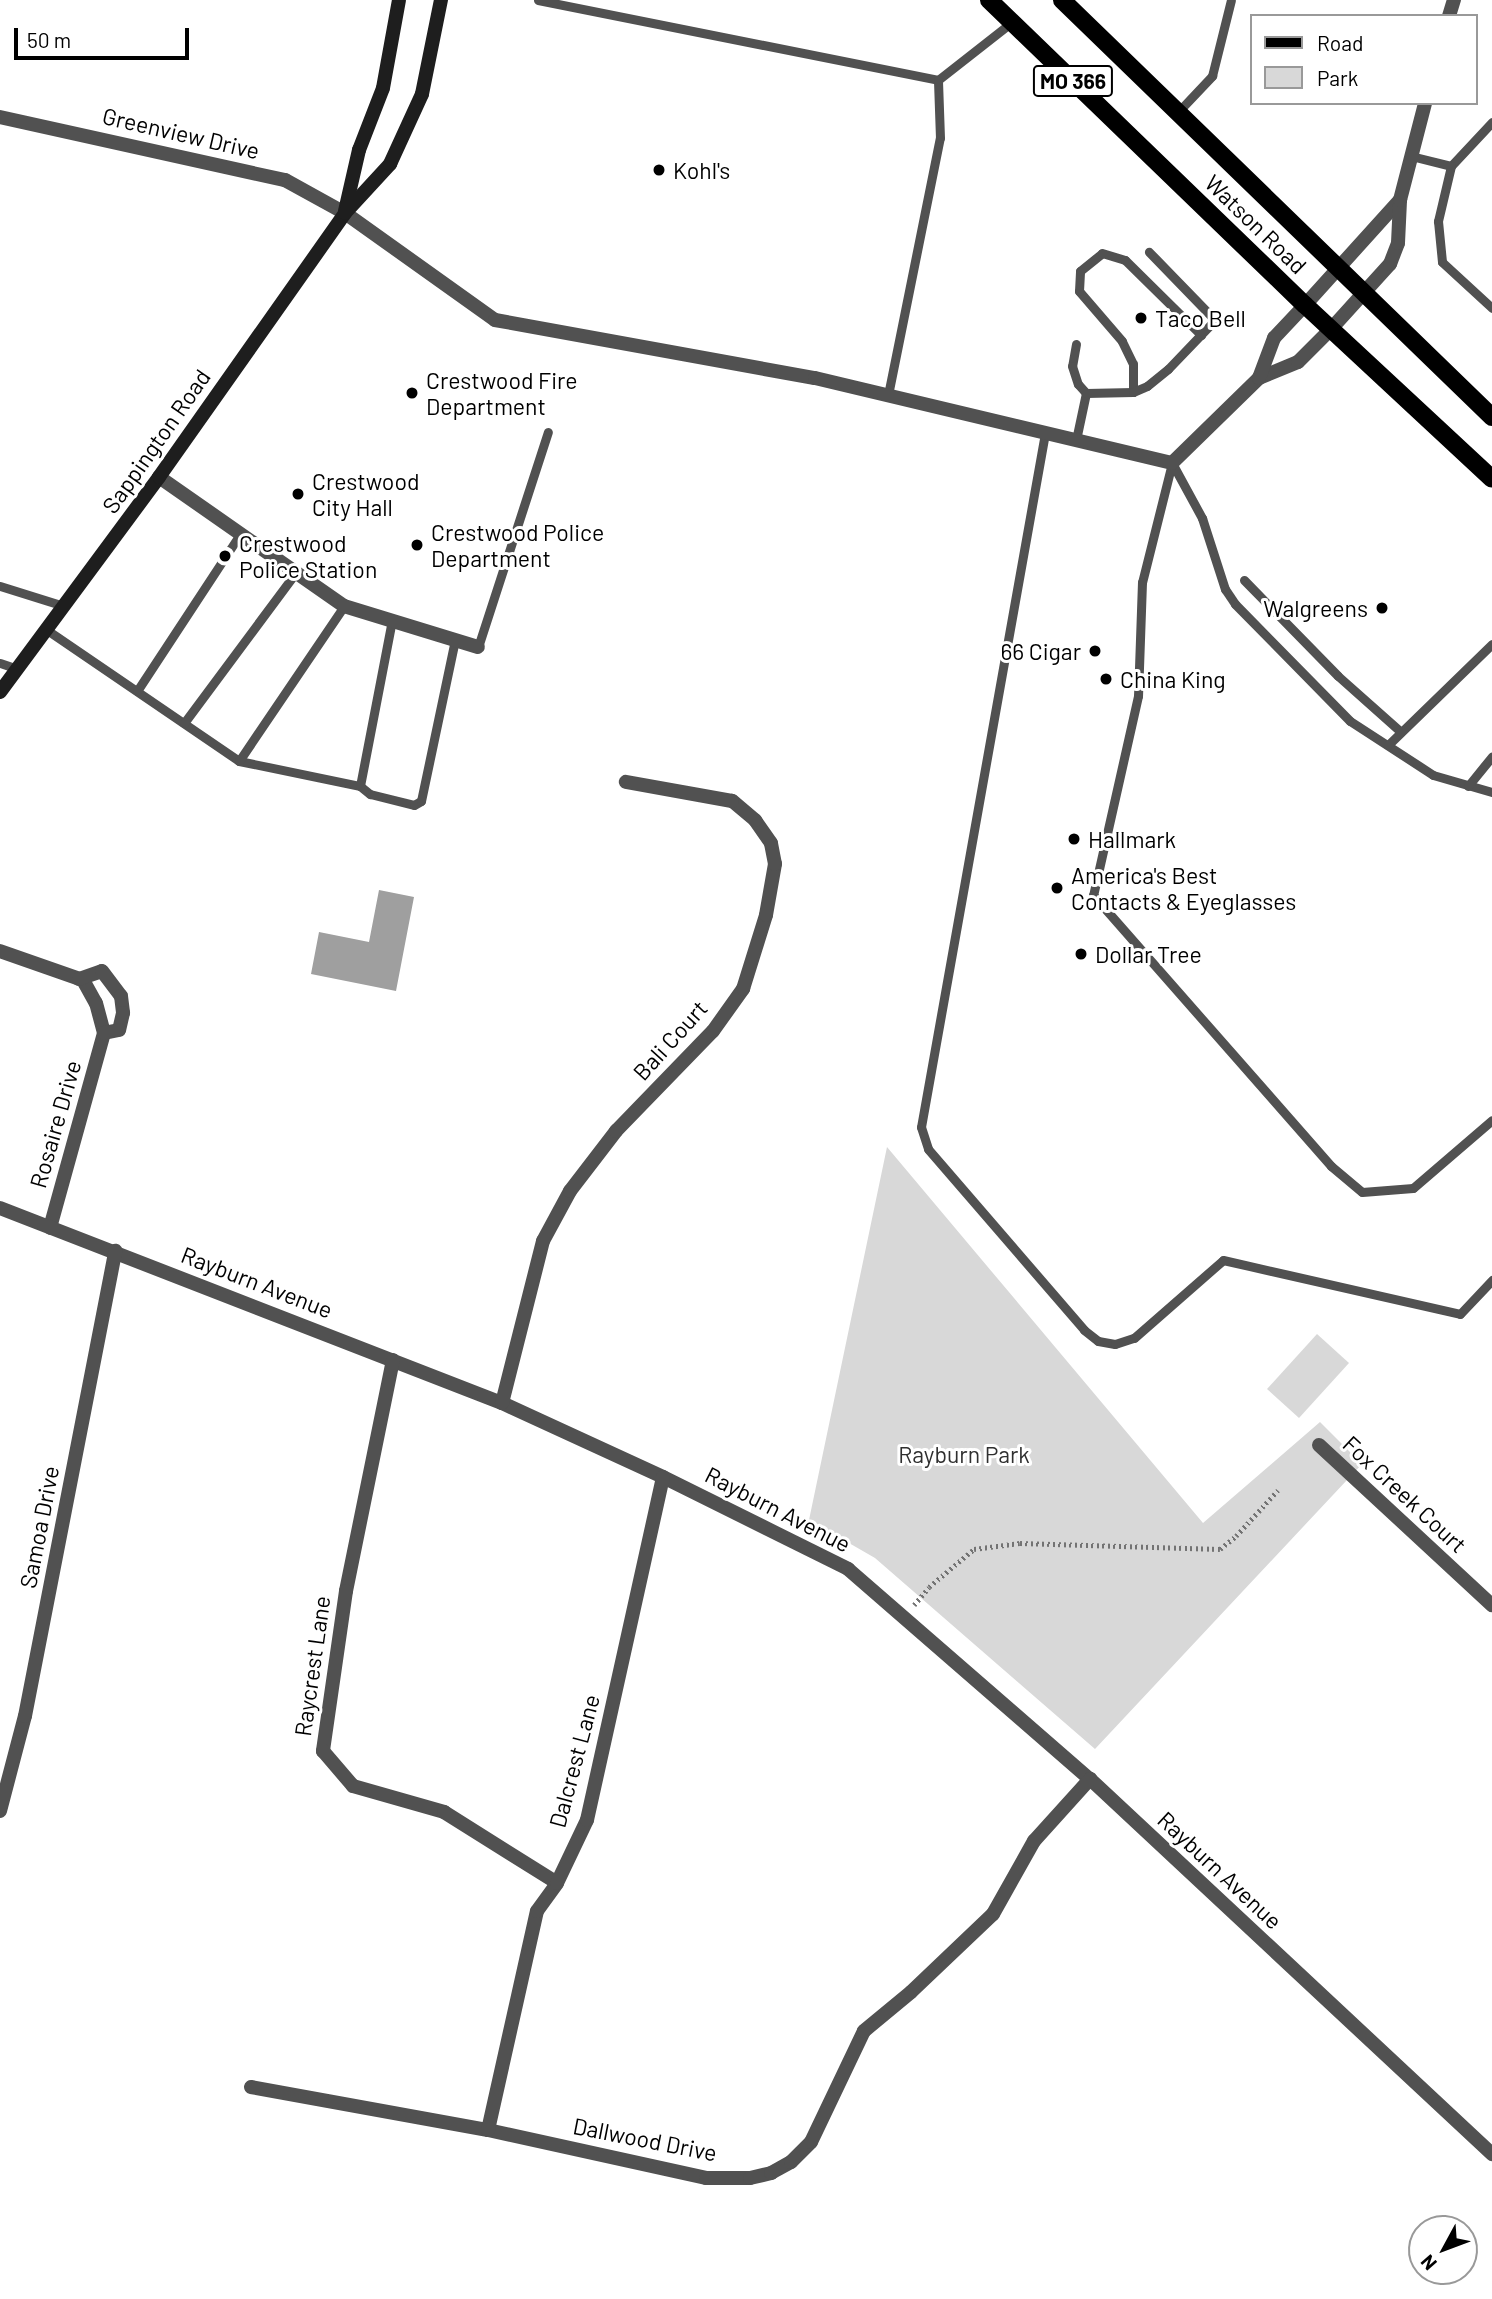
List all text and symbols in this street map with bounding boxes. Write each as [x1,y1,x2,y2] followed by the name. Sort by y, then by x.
[18,14,192,58] scale bar
[1250,14,1478,105] legend
[27,27,71,52] text: 50 m
[1317,30,1363,55] text: Road
[1033,64,1113,98] road number: MO 366
[1317,65,1358,90] text: Park
[100,102,262,164] street label: Greenview Drive
[673,156,730,184] place label: Kohl's
[651,162,667,178] marker: Kohl's
[1199,169,1313,279] street label: Watson Road
[1155,304,1246,332] place label: Taco Bell
[1133,310,1149,326] marker: Taco Bell
[96,364,216,518] street label: Sappington Road
[426,366,578,420] place label: Crestwood Fire Department
[404,385,420,401] marker: Crestwood Fire Department
[312,467,420,521] place label: Crestwood City Hall
[290,486,306,502] marker: Crestwood City Hall
[431,518,604,572] place label: Crestwood Police Department
[239,529,377,583] place label: Crestwood Police Station
[409,537,425,553] marker: Crestwood Police Department
[217,548,233,564] marker: Crestwood Police Station
[1263,594,1368,622] place label: Walgreens
[1374,600,1390,616] marker: Walgreens
[1000,637,1081,665] place label: 66 Cigar
[1087,643,1103,659] marker: 66 Cigar
[1120,665,1226,693] place label: China King
[1098,671,1114,687] marker: China King
[1088,825,1176,853] place label: Hallmark
[1066,831,1082,847] marker: Hallmark
[1071,861,1296,915] place label: America's Best Contacts & Eyeglasses
[1049,880,1065,896] marker: America's Best Contacts & Eyeglasses
[1095,940,1202,968] place label: Dollar Tree
[1073,946,1089,962] marker: Dollar Tree
[627,994,713,1086] street label: Bali Court
[24,1057,86,1191] street label: Rosaire Drive
[178,1241,336,1323] street label: Rayburn Avenue
[1338,1430,1472,1558] street label: Fox Creek Court
[898,1440,1030,1468] park label: Rayburn Park
[701,1460,855,1558] street label: Rayburn Avenue
[14,1463,64,1591] street label: Samoa Drive
[288,1594,336,1738] street label: Raycrest Lane
[543,1691,605,1831] street label: Dalcrest Lane
[1152,1805,1288,1935] street label: Rayburn Avenue
[571,2112,719,2166] street label: Dallwood Drive
[1408,2215,1478,2285] north arrow
[1415,2250,1441,2275] text: N

